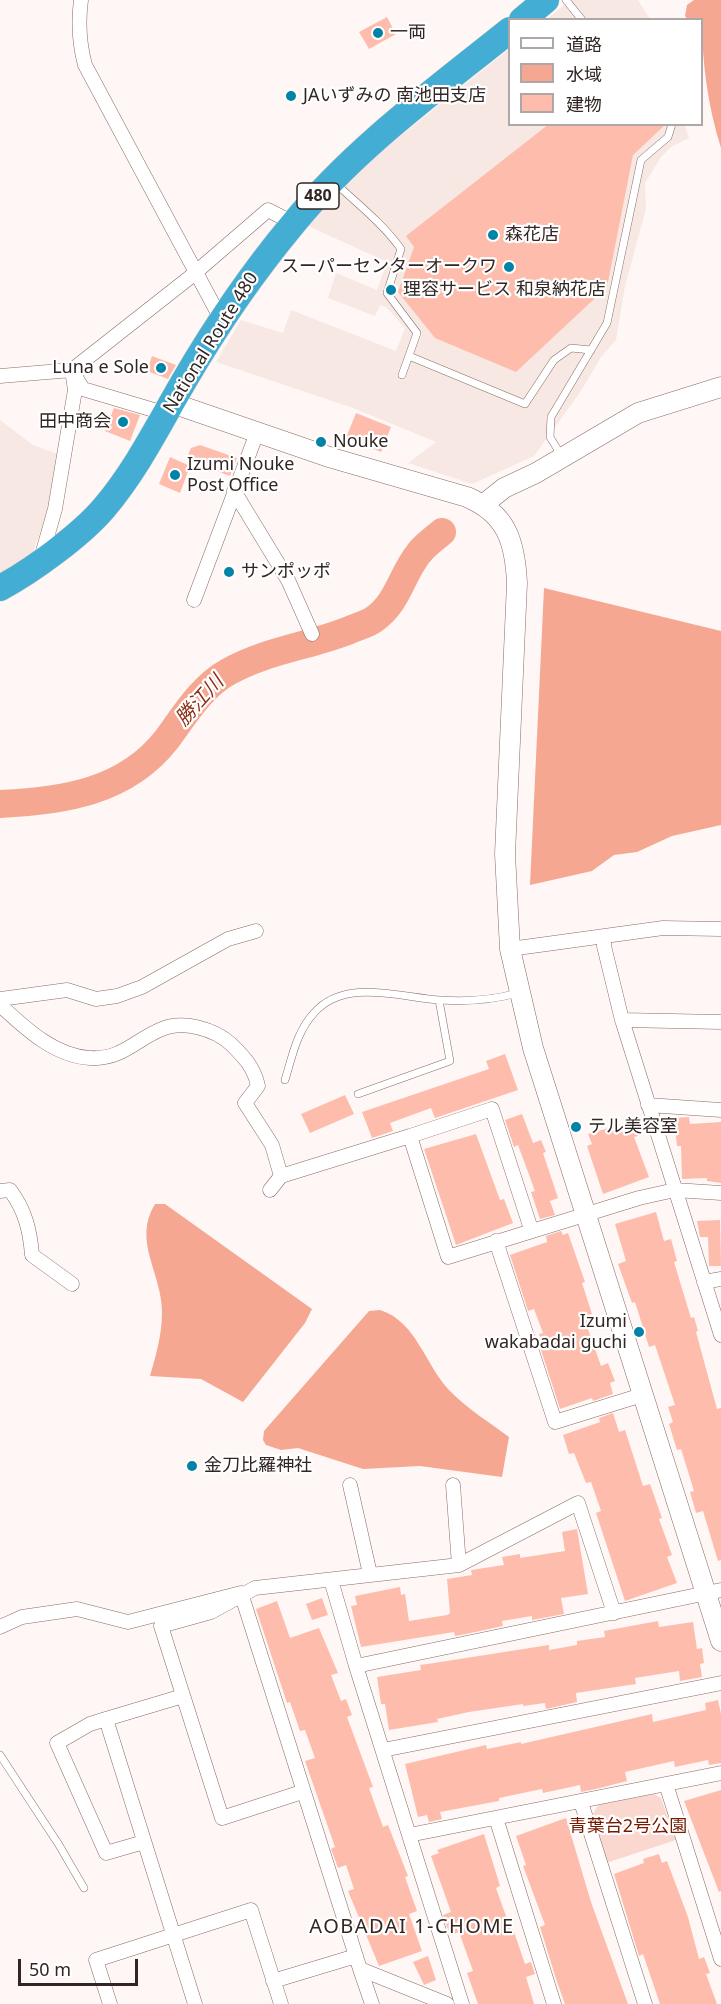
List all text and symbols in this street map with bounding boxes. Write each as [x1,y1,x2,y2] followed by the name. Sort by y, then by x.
[508,18,703,126] legend
[390,22,426,44] place label: 一両
[371,26,385,40] marker: 一両
[566,32,602,56] text: 道路
[566,62,602,86] text: 水域
[303,85,486,107] place label: JAいずみの 南池田支店
[284,89,298,103] marker: JAいずみの 南池田支店
[566,92,602,116] text: 建物
[297,183,339,209] road number: 480
[505,224,559,246] place label: 森花店
[486,228,500,242] marker: 森花店
[281,256,497,278] place label: スーパーセンターオークワ
[502,260,516,274] marker: スーパーセンターオークワ
[159,269,263,417] street label: National Route 480
[403,279,606,301] place label: 理容サービス 和泉納花店
[384,283,398,297] marker: 理容サービス 和泉納花店
[52,357,149,379] place label: Luna e Sole
[154,361,168,375] marker: Luna e Sole
[39,411,111,433] place label: 田中商会
[116,415,130,429] marker: 田中商会
[333,431,388,453] place label: Nouke
[314,435,328,449] marker: Nouke
[187,454,294,496] place label: Izumi Nouke Post Office
[168,468,182,482] marker: Izumi Nouke Post Office
[241,561,331,583] place label: サンポッポ
[222,565,236,579] marker: サンポッポ
[171,671,229,731] water label: 勝江川
[588,1116,678,1138] place label: テル美容室
[569,1120,583,1134] marker: テル美容室
[485,1311,627,1354] place label: Izumi wakabadai guchi
[632,1325,646,1339] marker: Izumi wakabadai guchi
[204,1455,312,1477] place label: 金刀比羅神社
[185,1459,199,1473] marker: 金刀比羅神社
[569,1816,687,1838] park label: 青葉台2号公園
[309,1915,515,1939] district label: AOBADAI 1-CHOME
[21,1947,141,1985] scale bar
[29,1957,71,1981] text: 50 m

